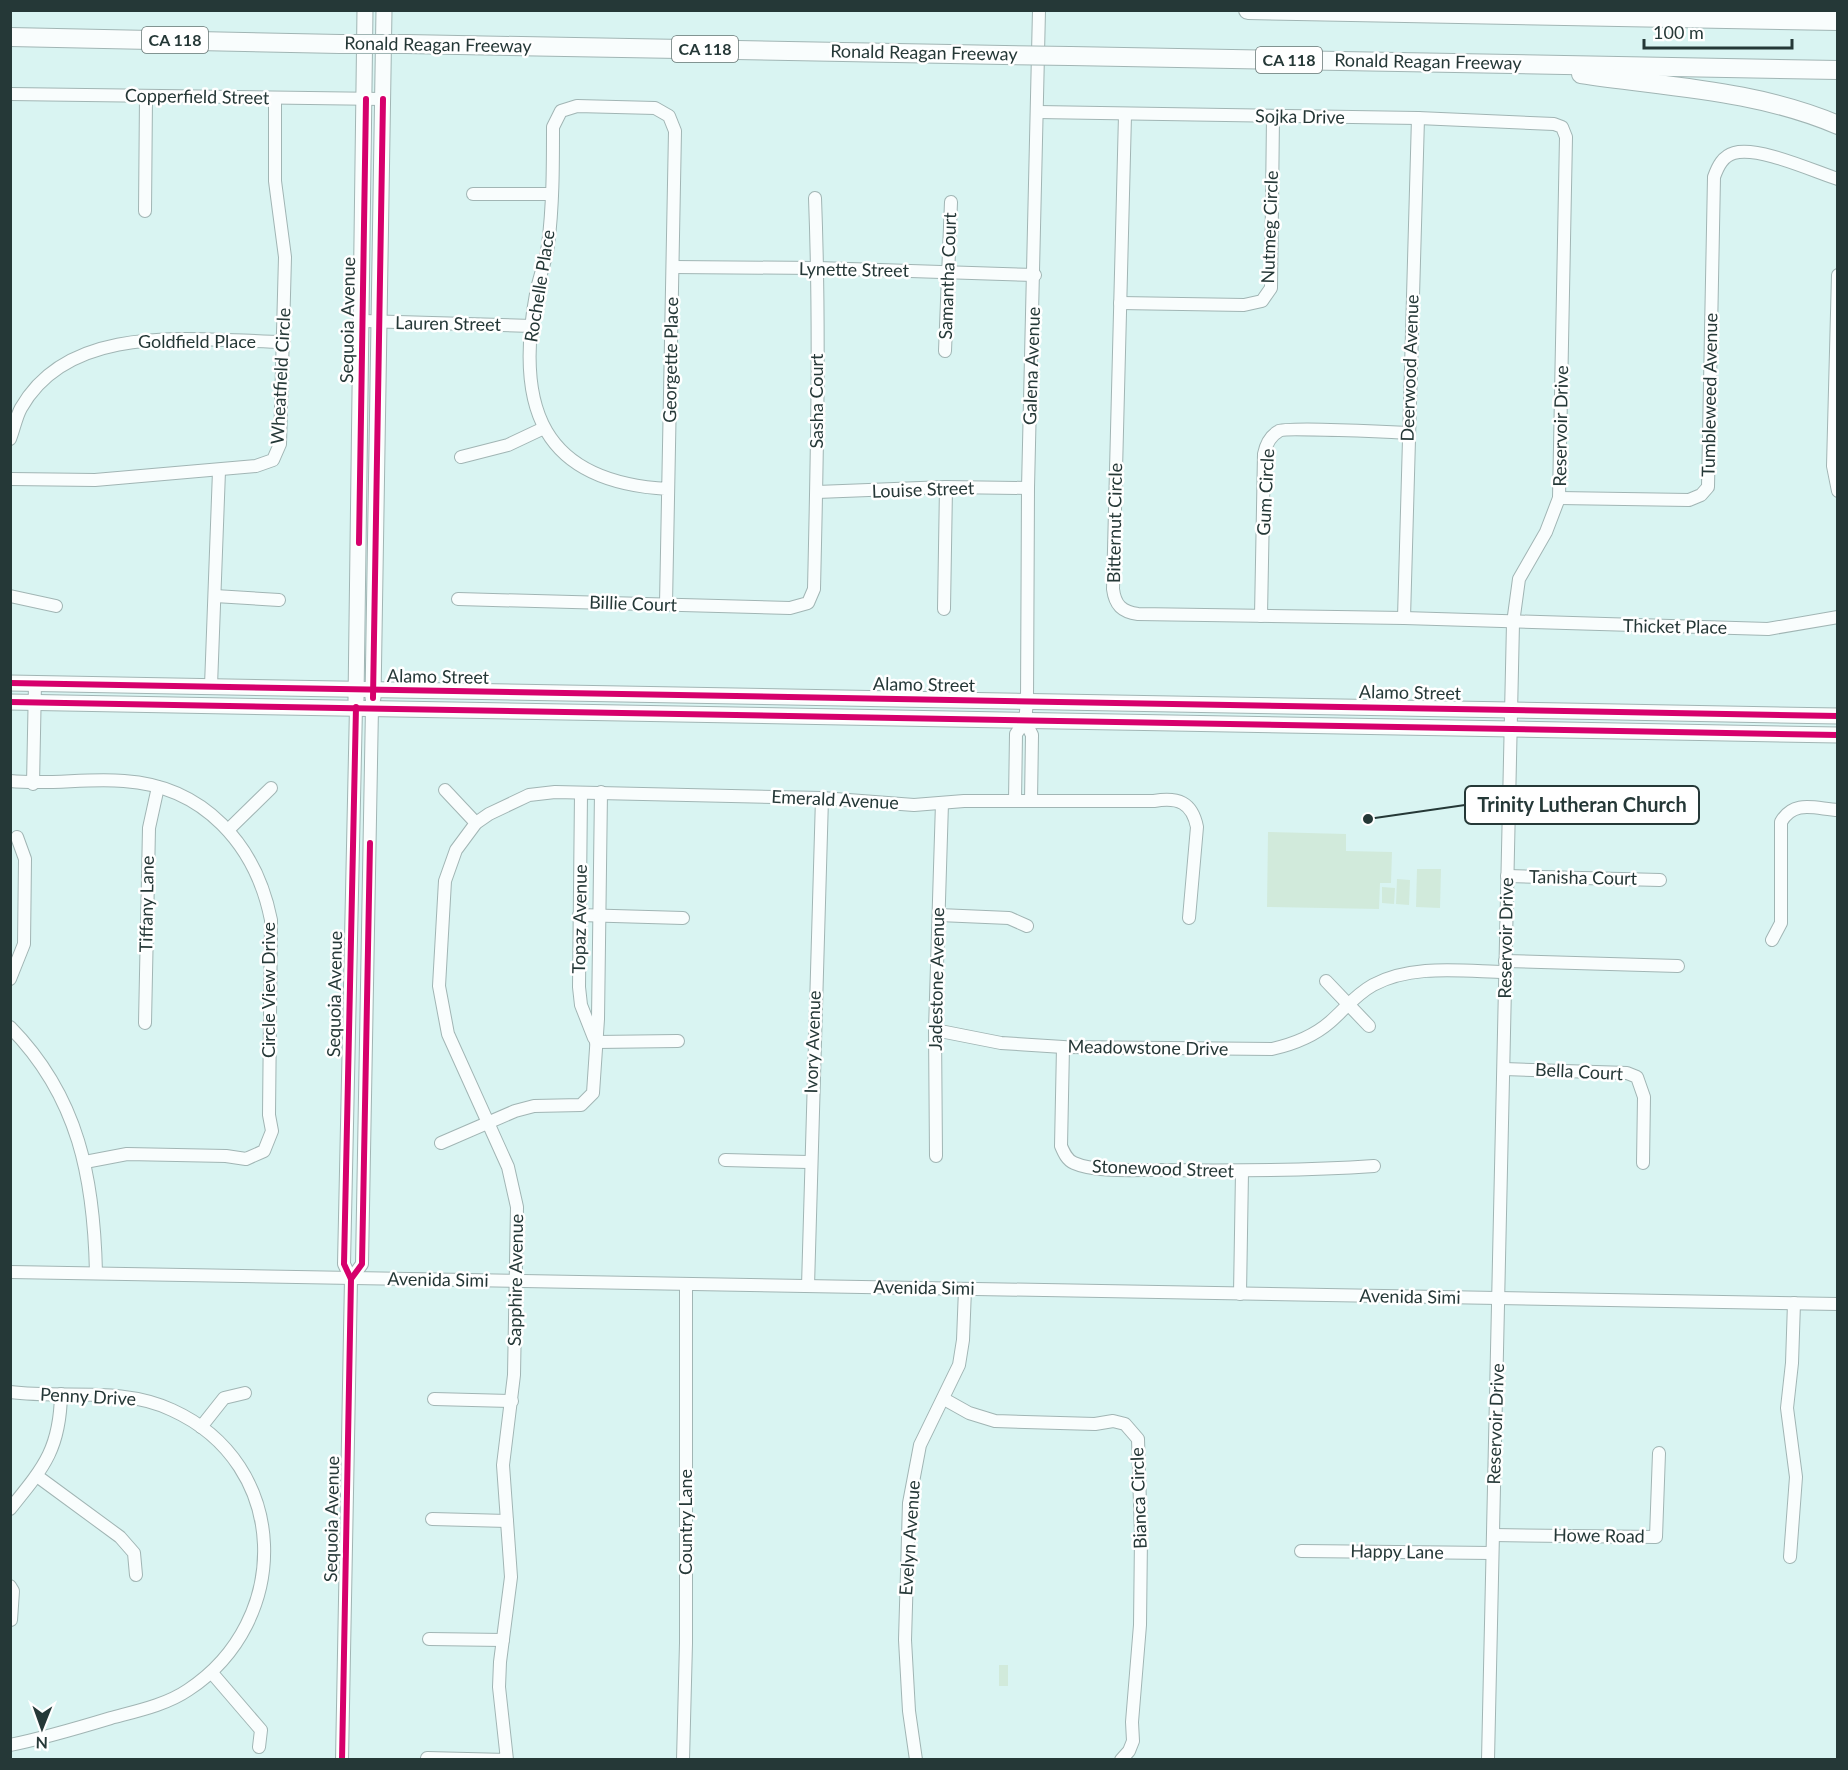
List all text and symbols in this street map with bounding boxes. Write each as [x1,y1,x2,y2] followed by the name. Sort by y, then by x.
[1644,12,1792,50] scale bar
[1653,21,1704,43] text: 100 m
[142,27,208,53] road number: CA 118
[344,31,533,57] street label: Ronald Reagan Freeway
[672,36,738,62] road number: CA 118
[830,39,1019,65] street label: Ronald Reagan Freeway
[1256,47,1322,73] road number: CA 118
[1334,48,1523,74] street label: Ronald Reagan Freeway
[125,84,270,108] street label: Copperfield Street
[1255,104,1345,128] street label: Sojka Drive
[1256,170,1282,284] street label: Nutmeg Circle
[934,211,960,340] street label: Samantha Court
[519,228,559,344] street label: Rochelle Place
[335,257,359,383] street label: Sequoia Avenue
[799,257,910,281] street label: Lynette Street
[1395,294,1423,442] street label: Deerwood Avenue
[658,297,682,423] street label: Georgette Place
[1018,306,1044,426] street label: Galena Avenue
[265,307,295,445] street label: Wheatfield Circle
[395,311,502,335] street label: Lauren Street
[1697,313,1721,477] street label: Tumbleweed Avenue
[138,330,256,352] street label: Goldfield Place
[805,353,827,449] street label: Sasha Court
[1548,365,1572,487] street label: Reservoir Drive
[1252,448,1278,536] street label: Gum Circle
[1102,463,1126,583] street label: Bitternut Circle
[871,476,975,502] street label: Louise Street
[589,590,678,616] street label: Billie Court
[1623,614,1727,638] street label: Thicket Place
[387,664,490,688] street label: Alamo Street
[873,672,976,696] street label: Alamo Street
[1359,680,1462,704] street label: Alamo Street
[771,785,899,813] street label: Emerald Avenue
[1465,786,1699,824] callout: Trinity Lutheran Church
[1477,792,1687,816] text: Trinity Lutheran Church
[134,855,158,953] street label: Tiffany Lane
[567,864,591,974] street label: Topaz Avenue
[1529,865,1638,889] street label: Tanisha Court
[1493,877,1517,999] street label: Reservoir Drive
[924,907,948,1051] street label: Jadestone Avenue
[257,922,279,1058] street label: Circle View Drive
[322,931,346,1057] street label: Sequoia Avenue
[799,990,825,1094] street label: Ivory Avenue
[1068,1035,1228,1059] street label: Meadowstone Drive
[1534,1058,1624,1084] street label: Bella Court
[1092,1155,1235,1181] street label: Stonewood Street
[503,1214,527,1346] street label: Sapphire Avenue
[387,1267,489,1291] street label: Avenida Simi
[873,1275,975,1299] street label: Avenida Simi
[1359,1284,1461,1308] street label: Avenida Simi
[1482,1363,1508,1485] street label: Reservoir Drive
[40,1383,137,1410] street label: Penny Drive
[1125,1447,1151,1549] street label: Bianca Circle
[319,1456,343,1582] street label: Sequoia Avenue
[674,1469,696,1575] street label: Country Lane
[894,1479,924,1596] street label: Evelyn Avenue
[1553,1523,1645,1547] street label: Howe Road
[1350,1539,1444,1563] street label: Happy Lane
[12,1698,72,1758] north arrow
[35,1734,48,1753] text: N

